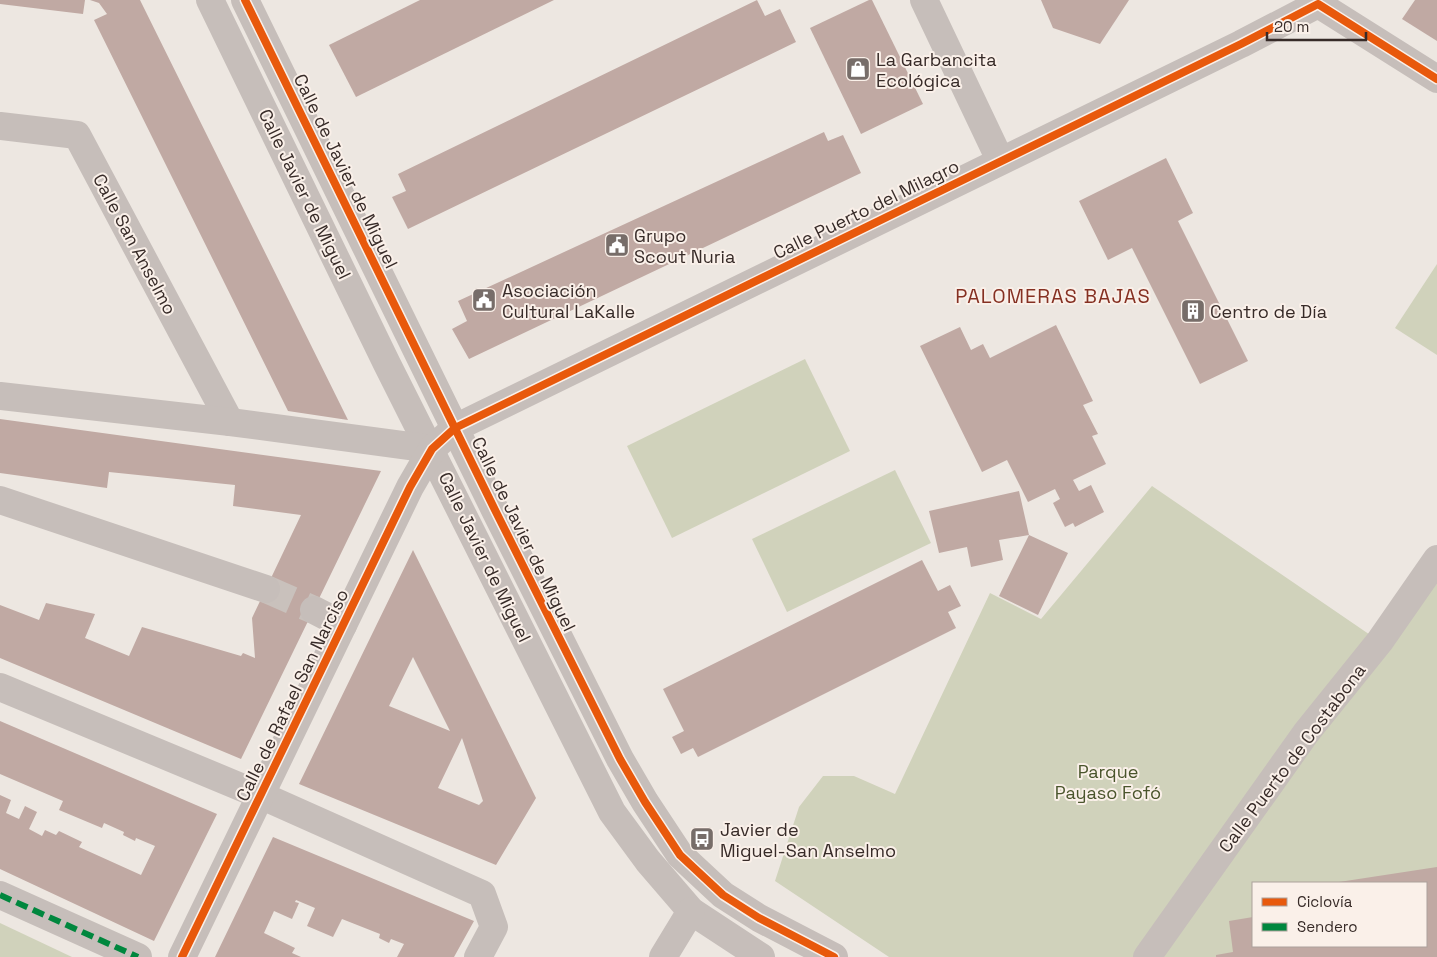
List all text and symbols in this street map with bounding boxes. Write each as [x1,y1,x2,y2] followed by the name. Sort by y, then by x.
[1267,10,1366,42] scale bar
[1274,17,1309,36] text: 20 m
[876,48,997,92] place label: La Garbancita Ecológica
[845,56,871,82] shop icon: La Garbancita Ecológica
[289,70,403,272] street label: Calle de Javier de Miguel
[254,105,356,283] street label: Calle Javier de Miguel
[769,154,963,264] street label: Calle Puerto del Milagro
[88,170,182,318] street label: Calle San Anselmo
[634,224,735,268] place label: Grupo Scout Nuria
[604,232,630,258] public building icon: Grupo Scout Nuria
[502,279,635,323] place label: Asociación Cultural LaKalle
[955,283,1151,309] district label: PALOMERAS BAJAS
[471,287,497,313] public building icon: Asociación Cultural LaKalle
[1180,298,1206,324] building icon: Centro de Día
[1210,300,1327,323] place label: Centro de Día
[467,433,581,635] street label: Calle de Javier de Miguel
[434,468,536,646] street label: Calle Javier de Miguel
[231,585,353,805] street label: Calle de Rafael San Narciso
[1213,659,1371,857] street label: Calle Puerto de Costabona
[1055,760,1161,804] park label: Parque Payaso Fofó
[720,818,896,862] place label: Javier de Miguel-San Anselmo
[689,826,715,852] bus stop icon: Javier de Miguel-San Anselmo
[1252,882,1427,947] legend
[1297,892,1353,911] text: Ciclovía
[1297,917,1357,936] text: Sendero

